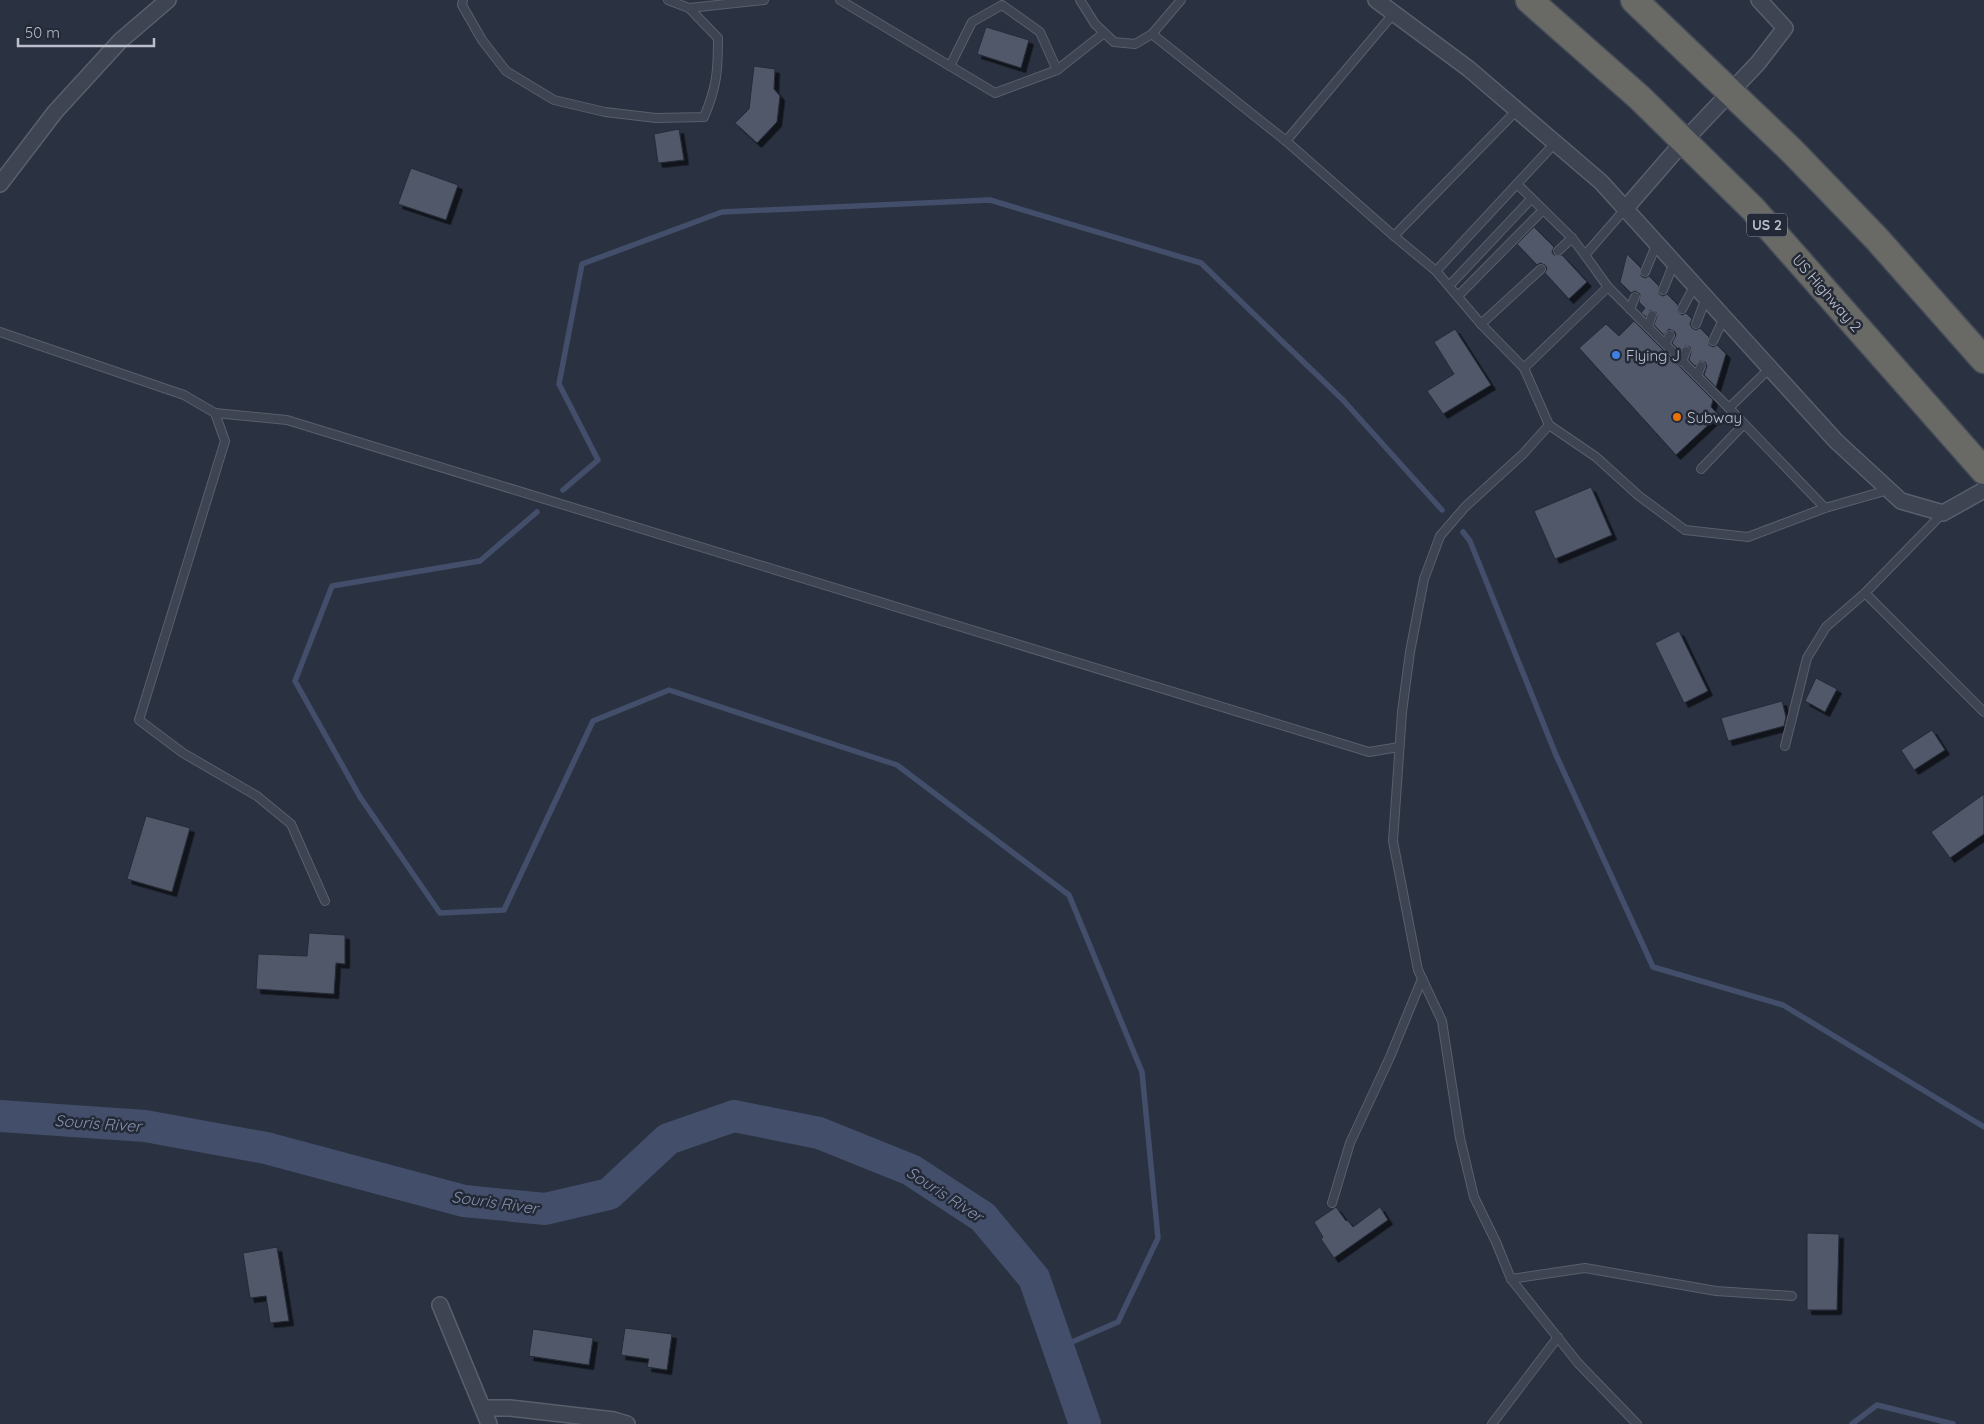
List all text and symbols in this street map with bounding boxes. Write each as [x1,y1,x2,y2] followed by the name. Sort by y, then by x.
[18,15,154,47] scale bar
[25,23,60,42] text: 50 m
[1747,214,1787,236] road number: US 2
[1788,250,1866,336] street label: US Highway 2
[1626,346,1680,365] place label: Flying J
[1610,349,1622,361] marker: Flying J
[1687,408,1742,427] place label: Subway
[1671,411,1683,423] marker: Subway
[54,1110,144,1136] water label: Souris River
[903,1162,988,1227] water label: Souris River
[451,1186,541,1218] water label: Souris River

